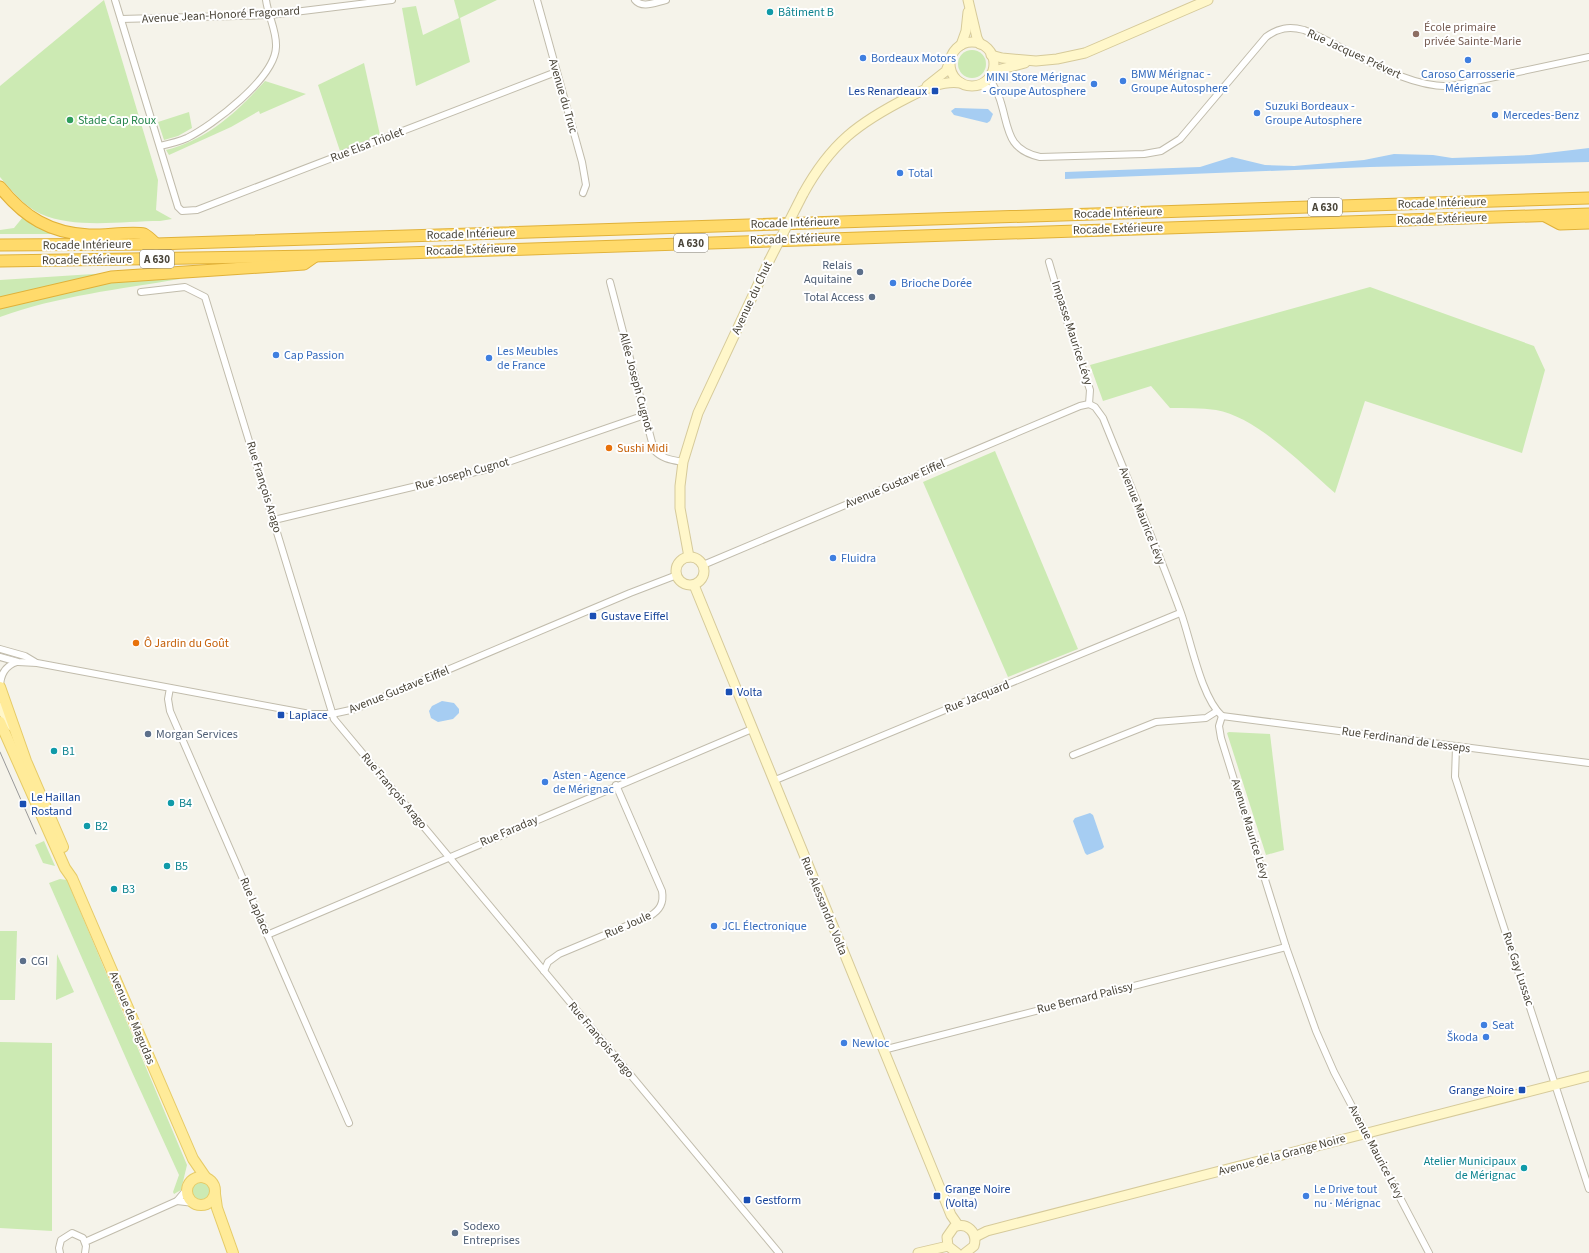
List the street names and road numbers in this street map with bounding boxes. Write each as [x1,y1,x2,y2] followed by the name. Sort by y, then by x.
[141,2,301,28] street label: Avenue Jean-Honoré Fragonard
[1304,25,1404,83] street label: Rue Jacques Prévert
[544,57,582,136] street label: Avenue du Truc
[328,123,406,167] street label: Rue Elsa Triolet
[1397,193,1487,213] street label: Rocade Intérieure
[1308,198,1342,216] road number: A 630
[1073,203,1163,223] street label: Rocade Intérieure
[1397,209,1487,229] street label: Rocade Extérieure
[750,213,840,233] street label: Rocade Intérieure
[1073,219,1163,239] street label: Rocade Extérieure
[426,224,516,244] street label: Rocade Intérieure
[750,229,840,249] street label: Rocade Extérieure
[674,234,708,252] road number: A 630
[42,236,132,254] street label: Rocade Intérieure
[426,240,516,260] street label: Rocade Extérieure
[140,250,174,268] road number: A 630
[42,251,132,269] street label: Rocade Extérieure
[728,259,776,337] street label: Avenue du Chut
[1047,279,1097,388] street label: Impasse Maurice Lévy
[615,331,657,433] street label: Allée Joseph Cugnot
[242,439,286,535] street label: Rue François Arago
[413,453,511,495] street label: Rue Joseph Cugnot
[842,455,948,513] street label: Avenue Gustave Eiffel
[1115,464,1170,568] street label: Avenue Maurice Lévy
[346,662,452,718] street label: Avenue Gustave Eiffel
[942,676,1012,718] street label: Rue Jacquard
[1341,723,1471,757] street label: Rue Ferdinand de Lesseps
[357,749,431,833] street label: Rue François Arago
[1227,777,1273,882] street label: Avenue Maurice Lévy
[477,811,541,851] street label: Rue Faraday
[796,854,852,958] street label: Rue Alessandro Volta
[235,875,275,937] street label: Rue Laplace
[602,907,654,943] street label: Rue Joule
[1498,930,1538,1009] street label: Rue Gay Lussac
[105,969,159,1067] street label: Avenue de Magudas
[1035,978,1135,1018] street label: Rue Bernard Palissy
[564,998,638,1082] street label: Rue François Arago
[1344,1102,1408,1202] street label: Avenue Maurice Lévy
[1216,1130,1348,1180] street label: Avenue de la Grange Noire

